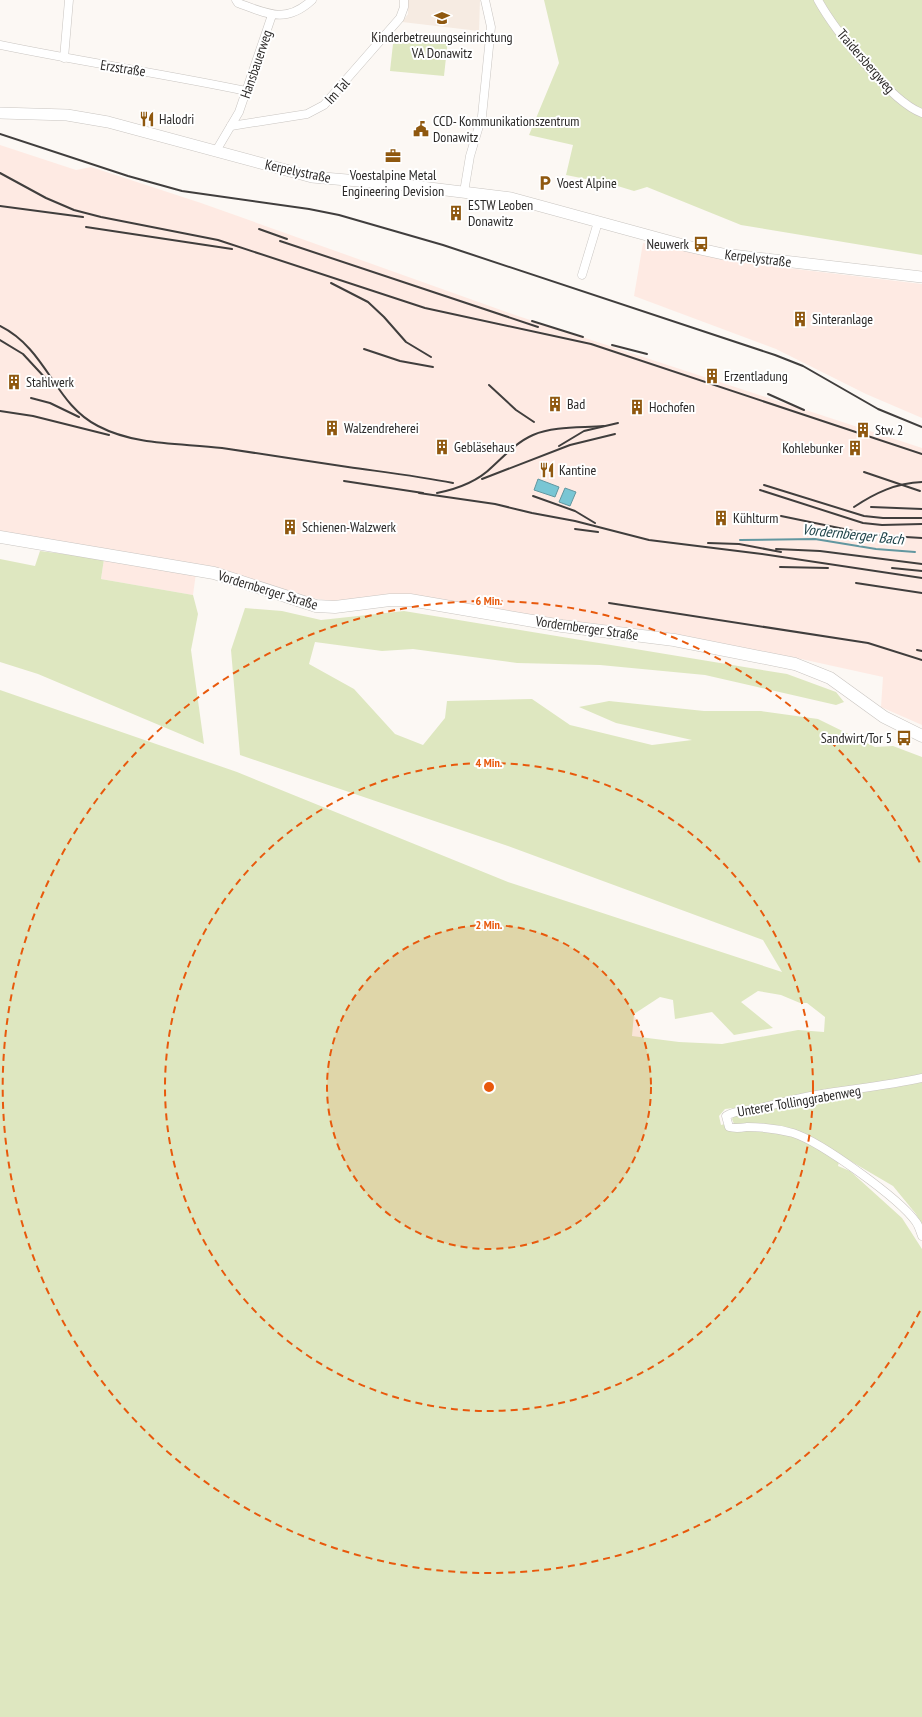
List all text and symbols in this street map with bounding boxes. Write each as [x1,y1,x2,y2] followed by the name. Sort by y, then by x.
[433,9,451,27] school or university icon: Kinderbetreuungseinrichtung VA Donawitz
[833,25,899,97] street label: Traidersbergweg
[236,27,276,101] street label: Hansbauerweg
[371,28,513,62] place label: Kinderbetreuungseinrichtung VA Donawitz
[99,56,147,80] street label: Erzstraße
[321,74,354,108] street label: Im Tal
[138,110,156,128] restaurant icon: Halodri
[159,110,194,128] place label: Halodri
[433,112,579,146] place label: CCD- Kommunikationszentrum Donawitz
[412,120,430,138] public building icon: CCD- Kommunikationszentrum Donawitz
[384,147,402,165] office icon: Voestalpine Metal Engineering Devision
[263,155,333,187] street label: Kerpelystraße
[342,166,444,200] place label: Voestalpine Metal Engineering Devision
[536,174,554,192] parking icon: Voest Alpine
[556,174,617,192] place label: Voest Alpine
[468,196,533,230] place label: ESTW Leoben Donawitz
[447,204,465,222] building icon: ESTW Leoben Donawitz
[646,235,690,253] place label: Neuwerk
[692,235,710,253] bus stop icon: Neuwerk
[724,245,793,271] street label: Kerpelystraße
[791,310,809,328] building icon: Sinteranlage
[812,310,873,328] place label: Sinteranlage
[703,367,721,385] building icon: Erzentladung
[724,367,788,385] place label: Erzentladung
[5,373,23,391] building icon: Stahlwerk
[26,373,75,391] place label: Stahlwerk
[546,395,564,413] building icon: Bad
[567,395,585,413] place label: Bad
[628,398,646,416] building icon: Hochofen
[649,398,695,416] place label: Hochofen
[323,419,341,437] building icon: Walzendreherei
[344,419,419,437] place label: Walzendreherei
[854,421,872,439] building icon: Stw. 2
[875,421,903,439] place label: Stw. 2
[433,438,451,456] building icon: Gebläsehaus
[454,438,515,456] place label: Gebläsehaus
[782,439,843,457] place label: Kohlebunker
[846,439,864,457] building icon: Kohlebunker
[538,461,556,479] restaurant icon: Kantine
[559,461,596,479] place label: Kantine
[712,509,730,527] building icon: Kühlturm
[733,509,778,527] place label: Kühlturm
[281,518,299,536] building icon: Schienen-Walzwerk
[302,518,397,536] place label: Schienen-Walzwerk
[801,519,906,549] water label: Vordernberger Bach
[215,566,320,614] street label: Vordernberger Straße
[476,593,503,608] text: 6 Min.
[533,612,640,644] street label: Vordernberger Straße
[821,729,892,747] place label: Sandwirt/Tor 5
[895,729,913,747] bus stop icon: Sandwirt/Tor 5
[476,755,503,770] text: 4 Min.
[476,917,503,932] text: 2 Min.
[482,1080,496,1094] centre of rings
[736,1081,862,1121] street label: Unterer Tollinggrabenweg

